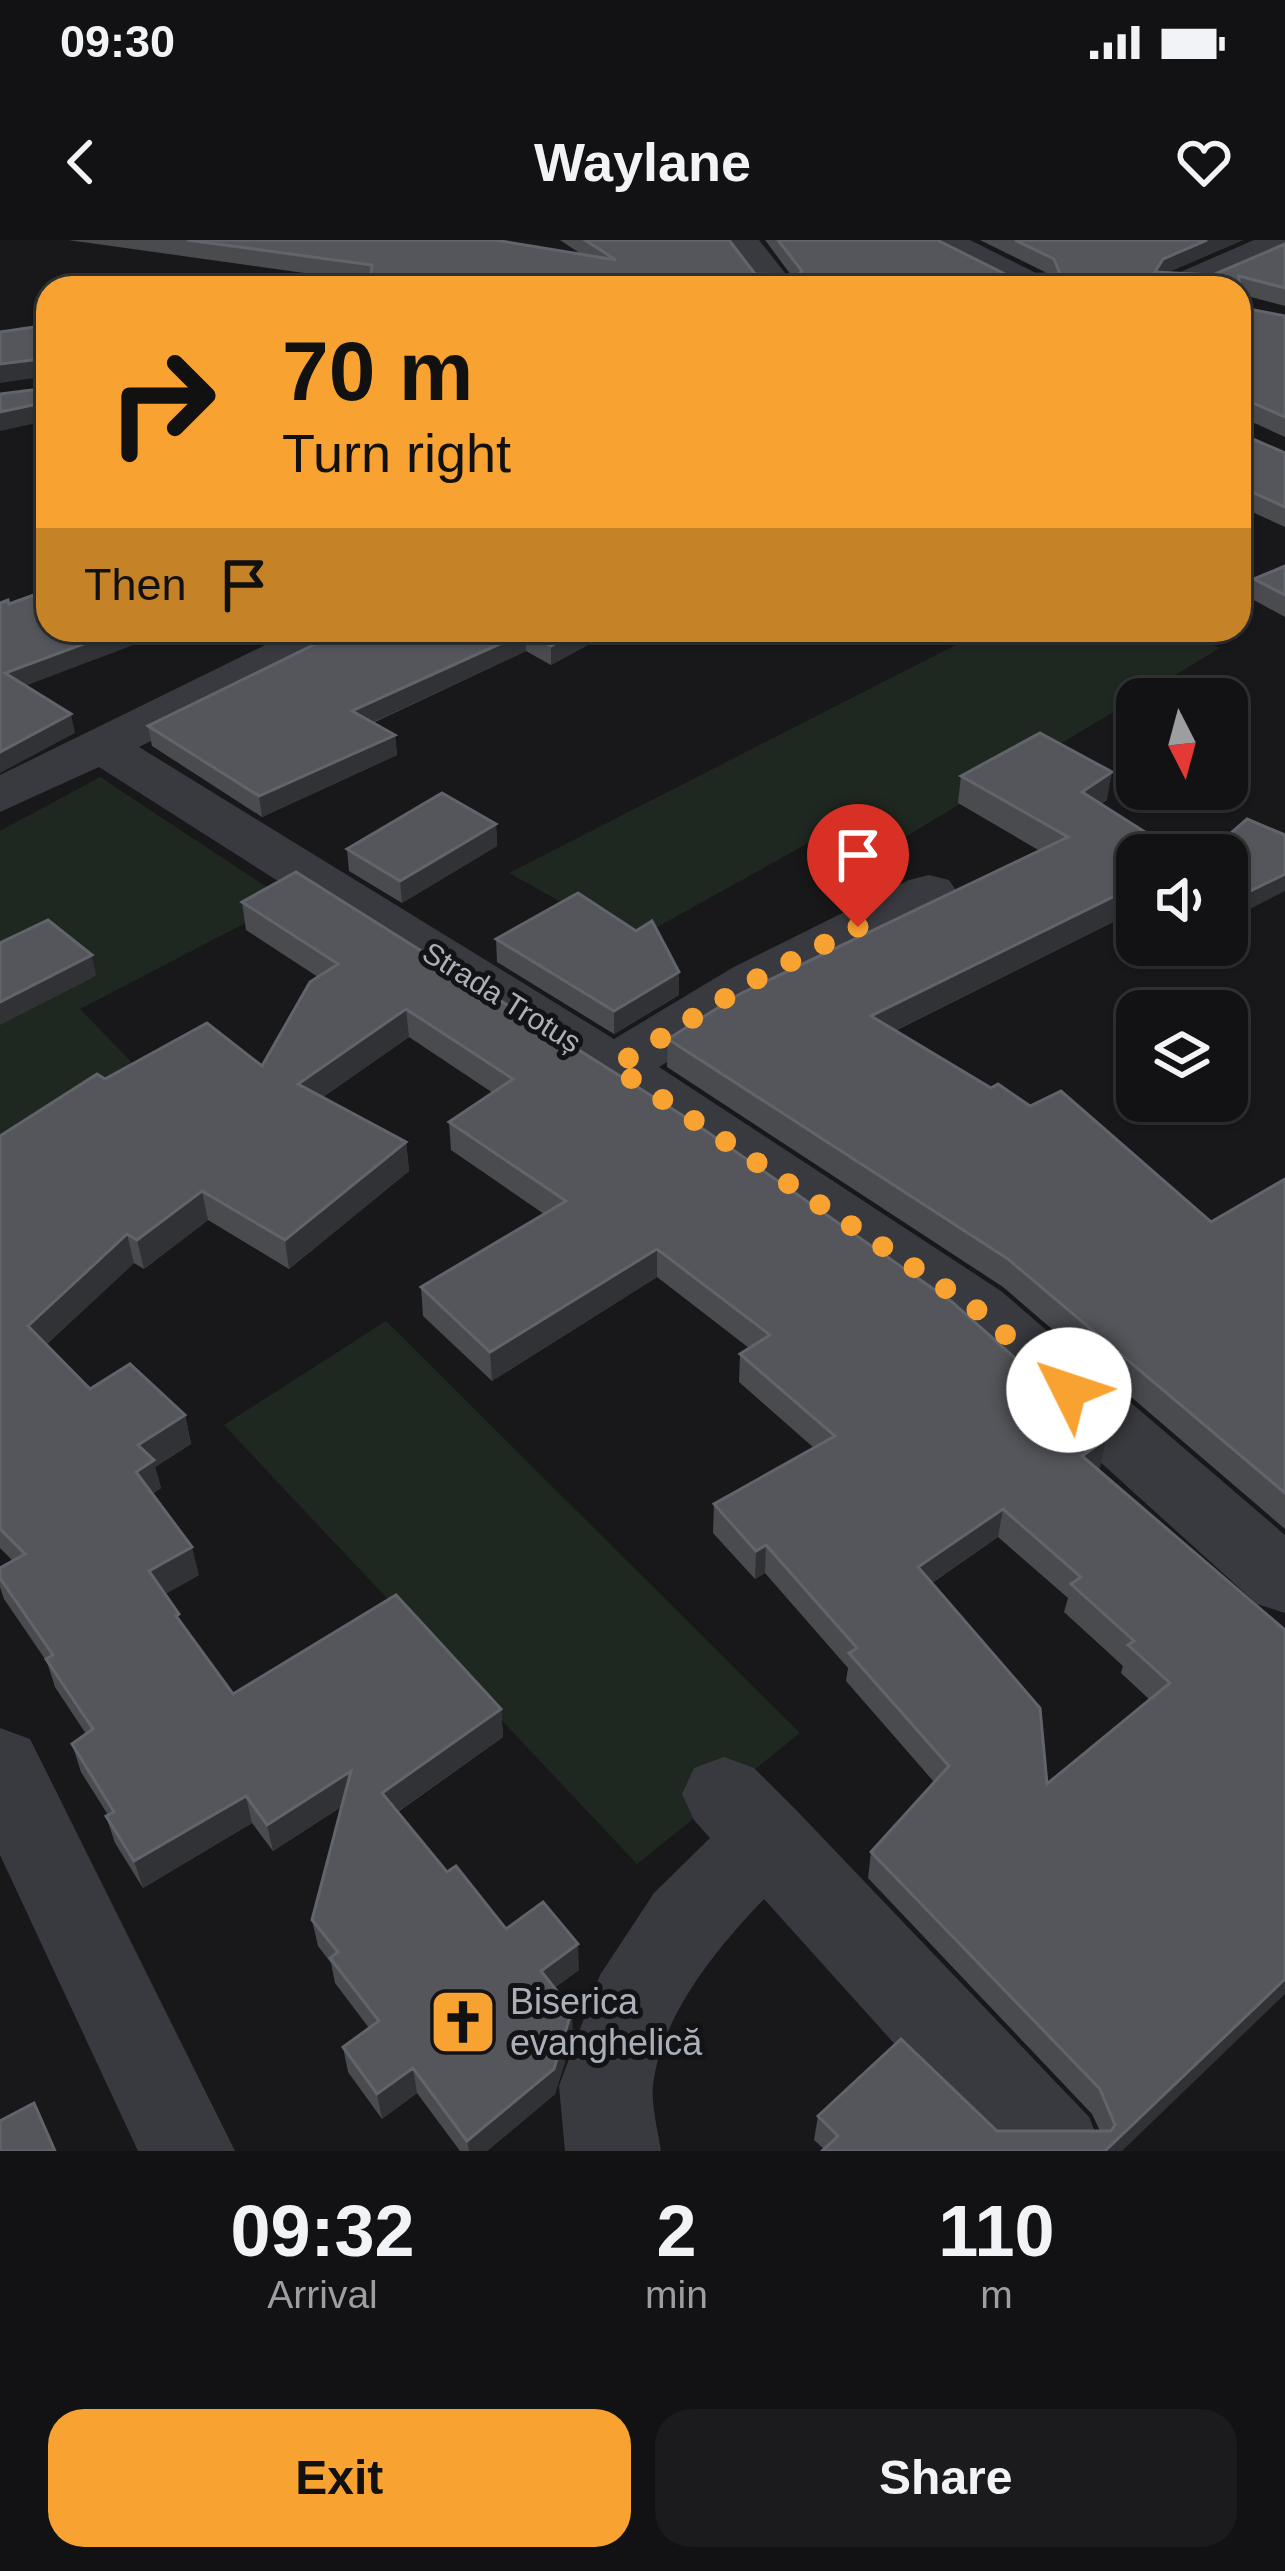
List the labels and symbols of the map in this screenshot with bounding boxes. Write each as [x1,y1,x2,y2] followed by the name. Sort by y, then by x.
[1116,678,1248,810] north arrow
[807,804,909,927] pin
[417,935,587,1059] street label: Strada Trotuș
[1006,1327,1132,1453] position arrow
[510,1981,703,2063] place label: Biserica evanghelică
[428,1987,498,2057] church icon: Biserica evanghelică

